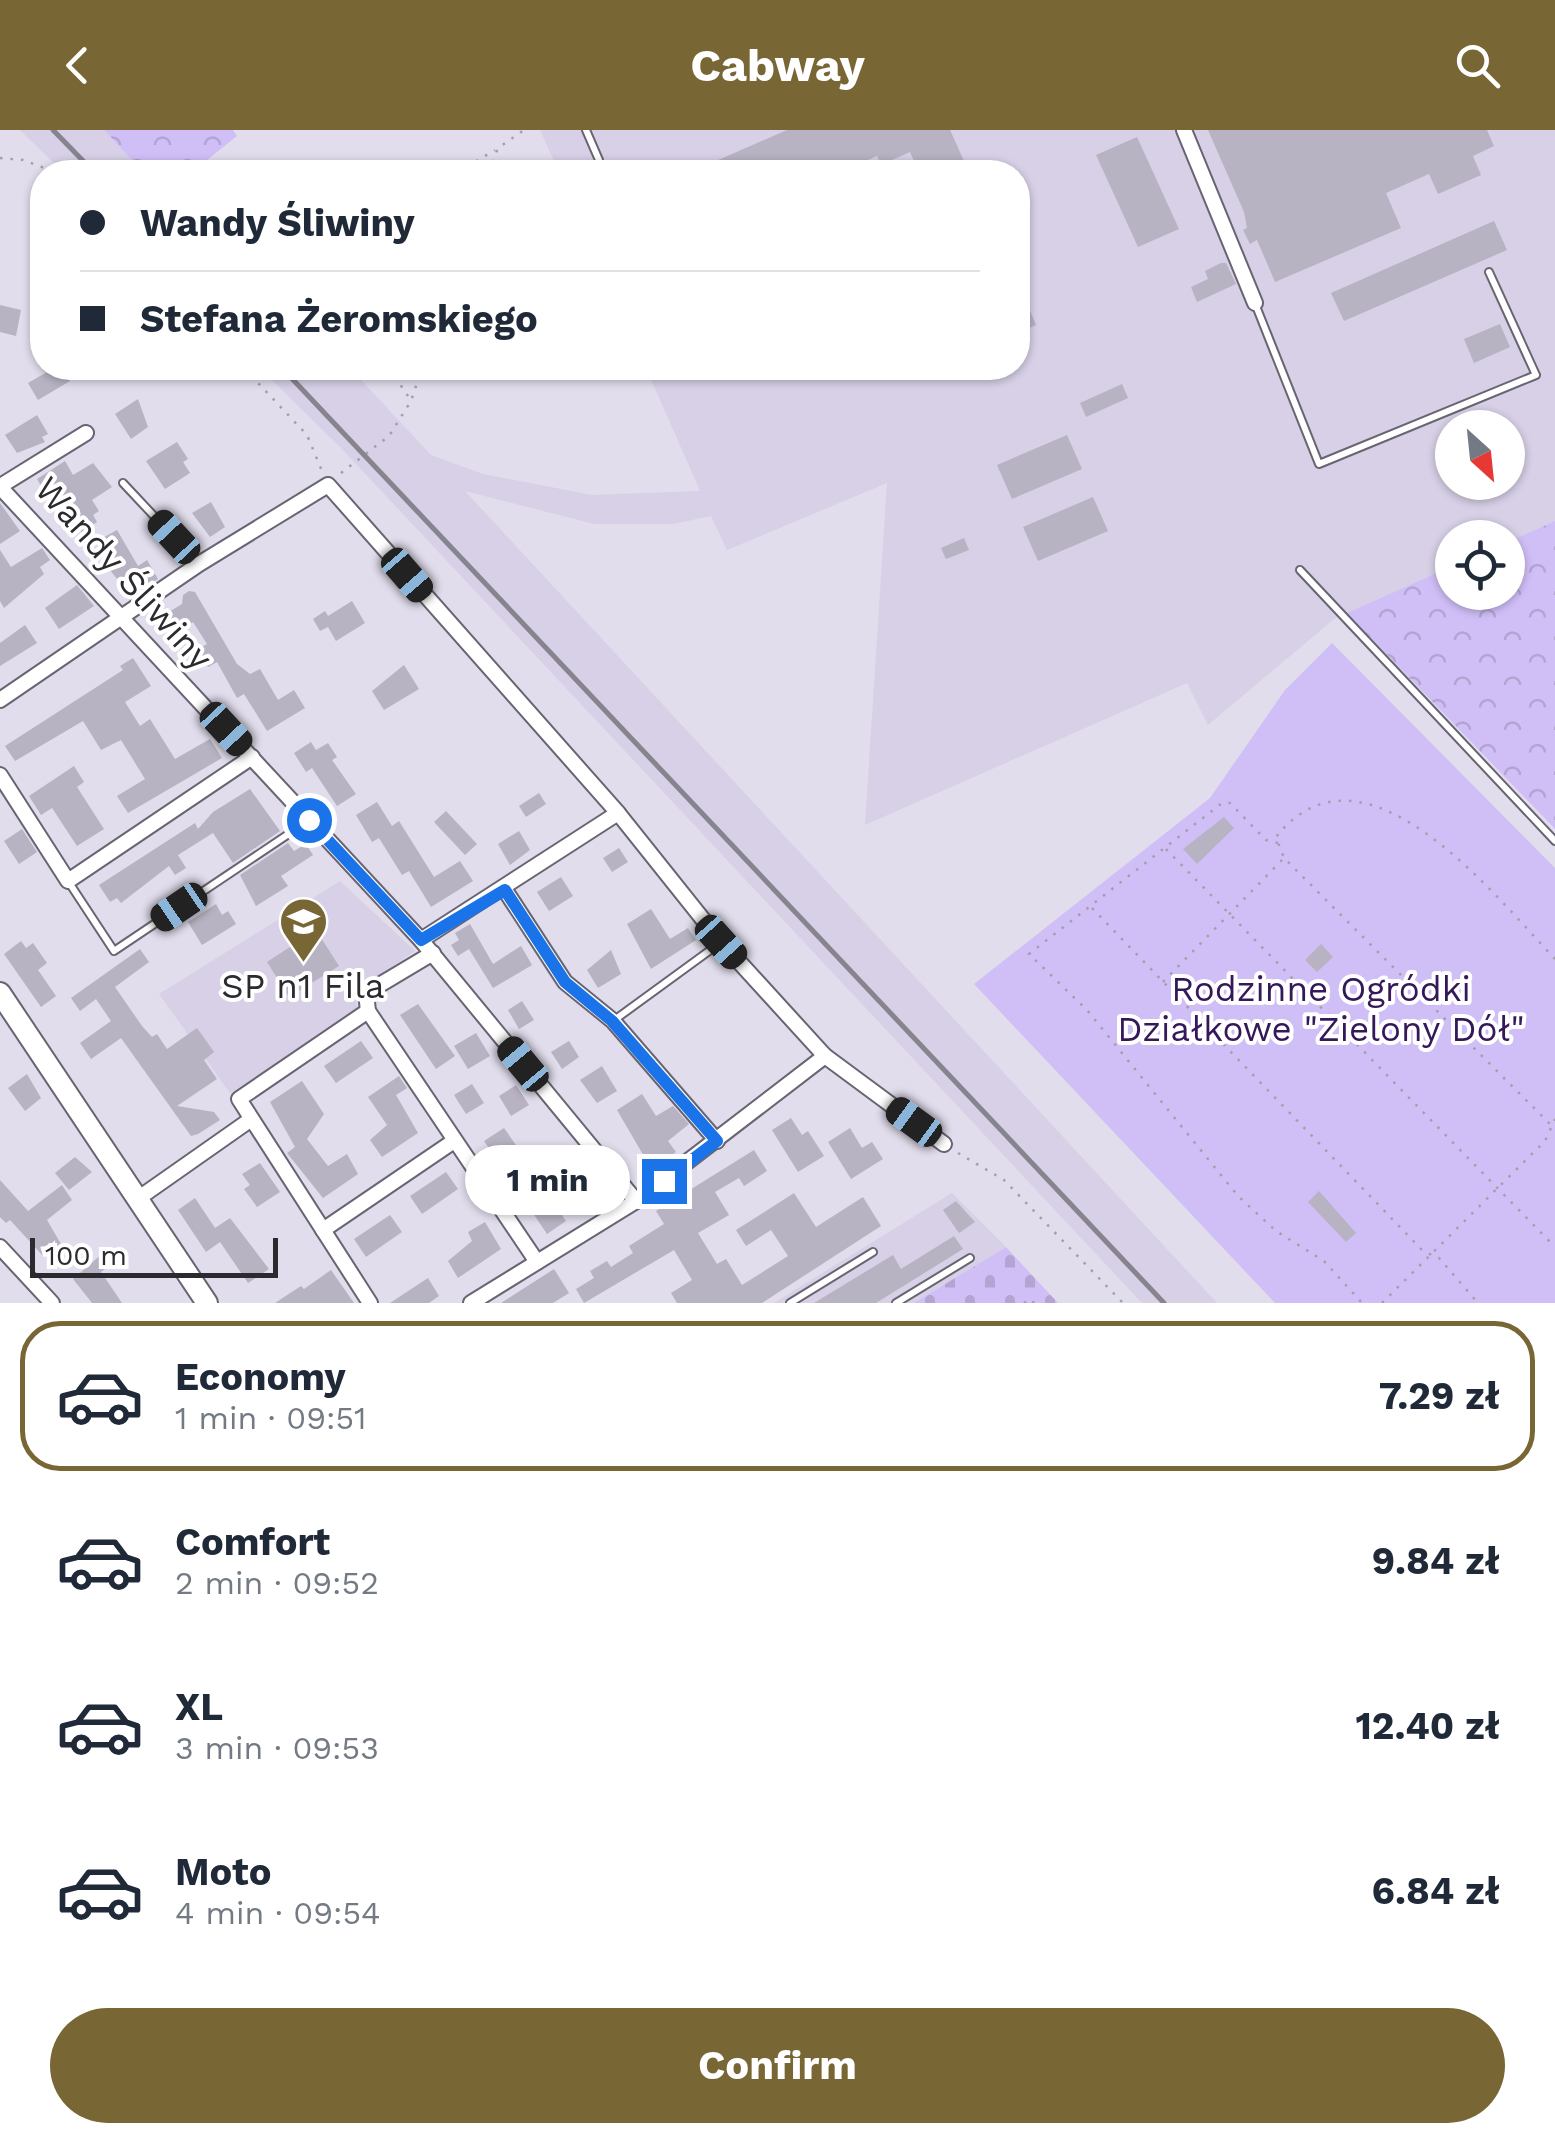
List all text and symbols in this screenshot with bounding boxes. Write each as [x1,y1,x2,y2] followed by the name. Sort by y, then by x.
[50,38,105,93] icon: back
[1450,38,1505,93] icon: search
[690,39,865,92] text: Cabway
[140,201,415,245] text: Wandy Śliwiny
[140,297,538,341] text: Stefana Żeromskiego
[1435,410,1525,500] north arrow
[1435,410,1525,610] map controls
[26,468,222,678] street label: Wandy Śliwiny
[143,505,205,569] car
[1435,520,1525,610] button: locate
[376,543,438,607] car
[195,697,257,761] car
[287,798,332,843] route start
[146,878,212,936] car
[277,896,329,964] school or university icon: SP n1 Fila
[690,910,752,974] car
[221,965,385,1007] place label: SP n1 Fila
[1117,968,1525,1050] park label: Rodzinne Ogródki Działkowe "Zielony Dół"
[492,1031,554,1097] car
[881,1092,947,1152] car
[464,1146,629,1216] callout: 1 min
[642,1159,687,1204] route end
[506,1161,589,1199] text: 1 min
[30,1233,278,1278] scale bar
[45,1239,127,1272] text: 100 m
[55,1351,145,1441] icon: car
[175,1355,346,1399] text: Economy
[1379,1374,1500,1418] text: 7.29 zł
[175,1399,367,1437] text: 1 min · 09:51
[55,1516,145,1606] icon: car
[175,1520,330,1564] text: Comfort
[1372,1539,1500,1583] text: 9.84 zł
[175,1564,379,1602] text: 2 min · 09:52
[55,1681,145,1771] icon: car
[175,1685,223,1729] text: XL
[1355,1704,1500,1748] text: 12.40 zł
[175,1729,379,1767] text: 3 min · 09:53
[55,1846,145,1936] icon: car
[175,1850,271,1894] text: Moto
[1372,1869,1500,1913] text: 6.84 zł
[175,1894,381,1932] text: 4 min · 09:54
[50,2008,1505,2123] button: Confirm

